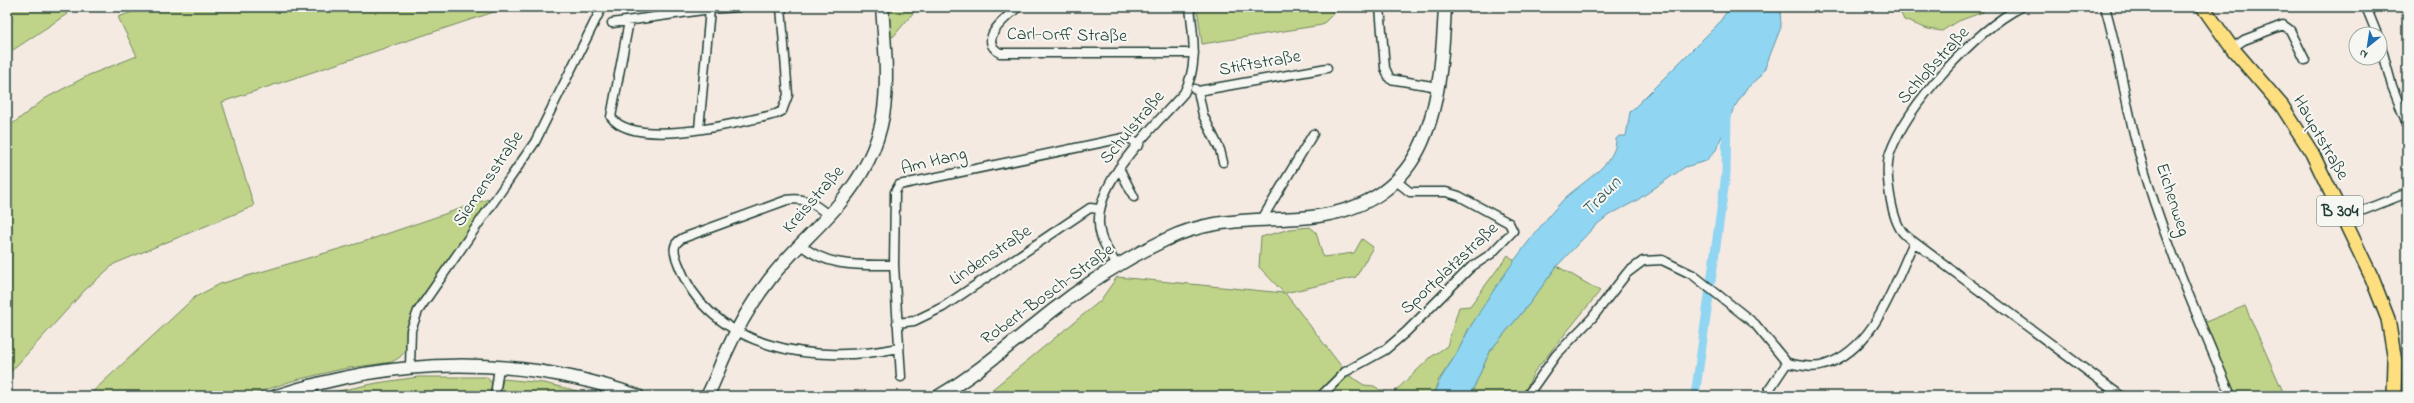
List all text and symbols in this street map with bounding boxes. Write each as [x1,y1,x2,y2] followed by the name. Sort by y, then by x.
[1892,20,1977,111] street label: Schloßstraße
[1007,22,1128,50] street label: Carl-Orff Straße
[2348,26,2388,66] north arrow
[1217,44,1304,84] street label: Stiftstraße
[2356,45,2371,63] text: N
[1094,85,1172,171] street label: Schulstraße
[2285,91,2355,186] street label: Hauptstraße
[447,125,531,232] street label: Siemensstraße
[898,141,970,184] street label: Am Hang
[777,160,852,240] street label: Kreisstraße
[2147,160,2196,240] street label: Eichenweg
[1576,170,1629,223] water label: Traun
[2317,196,2363,226] road number: B 304
[1395,216,1506,321] street label: Sportplatzstraße
[945,218,1038,293] street label: Lindenstraße
[976,237,1121,352] street label: Robert-Bosch-Straße

